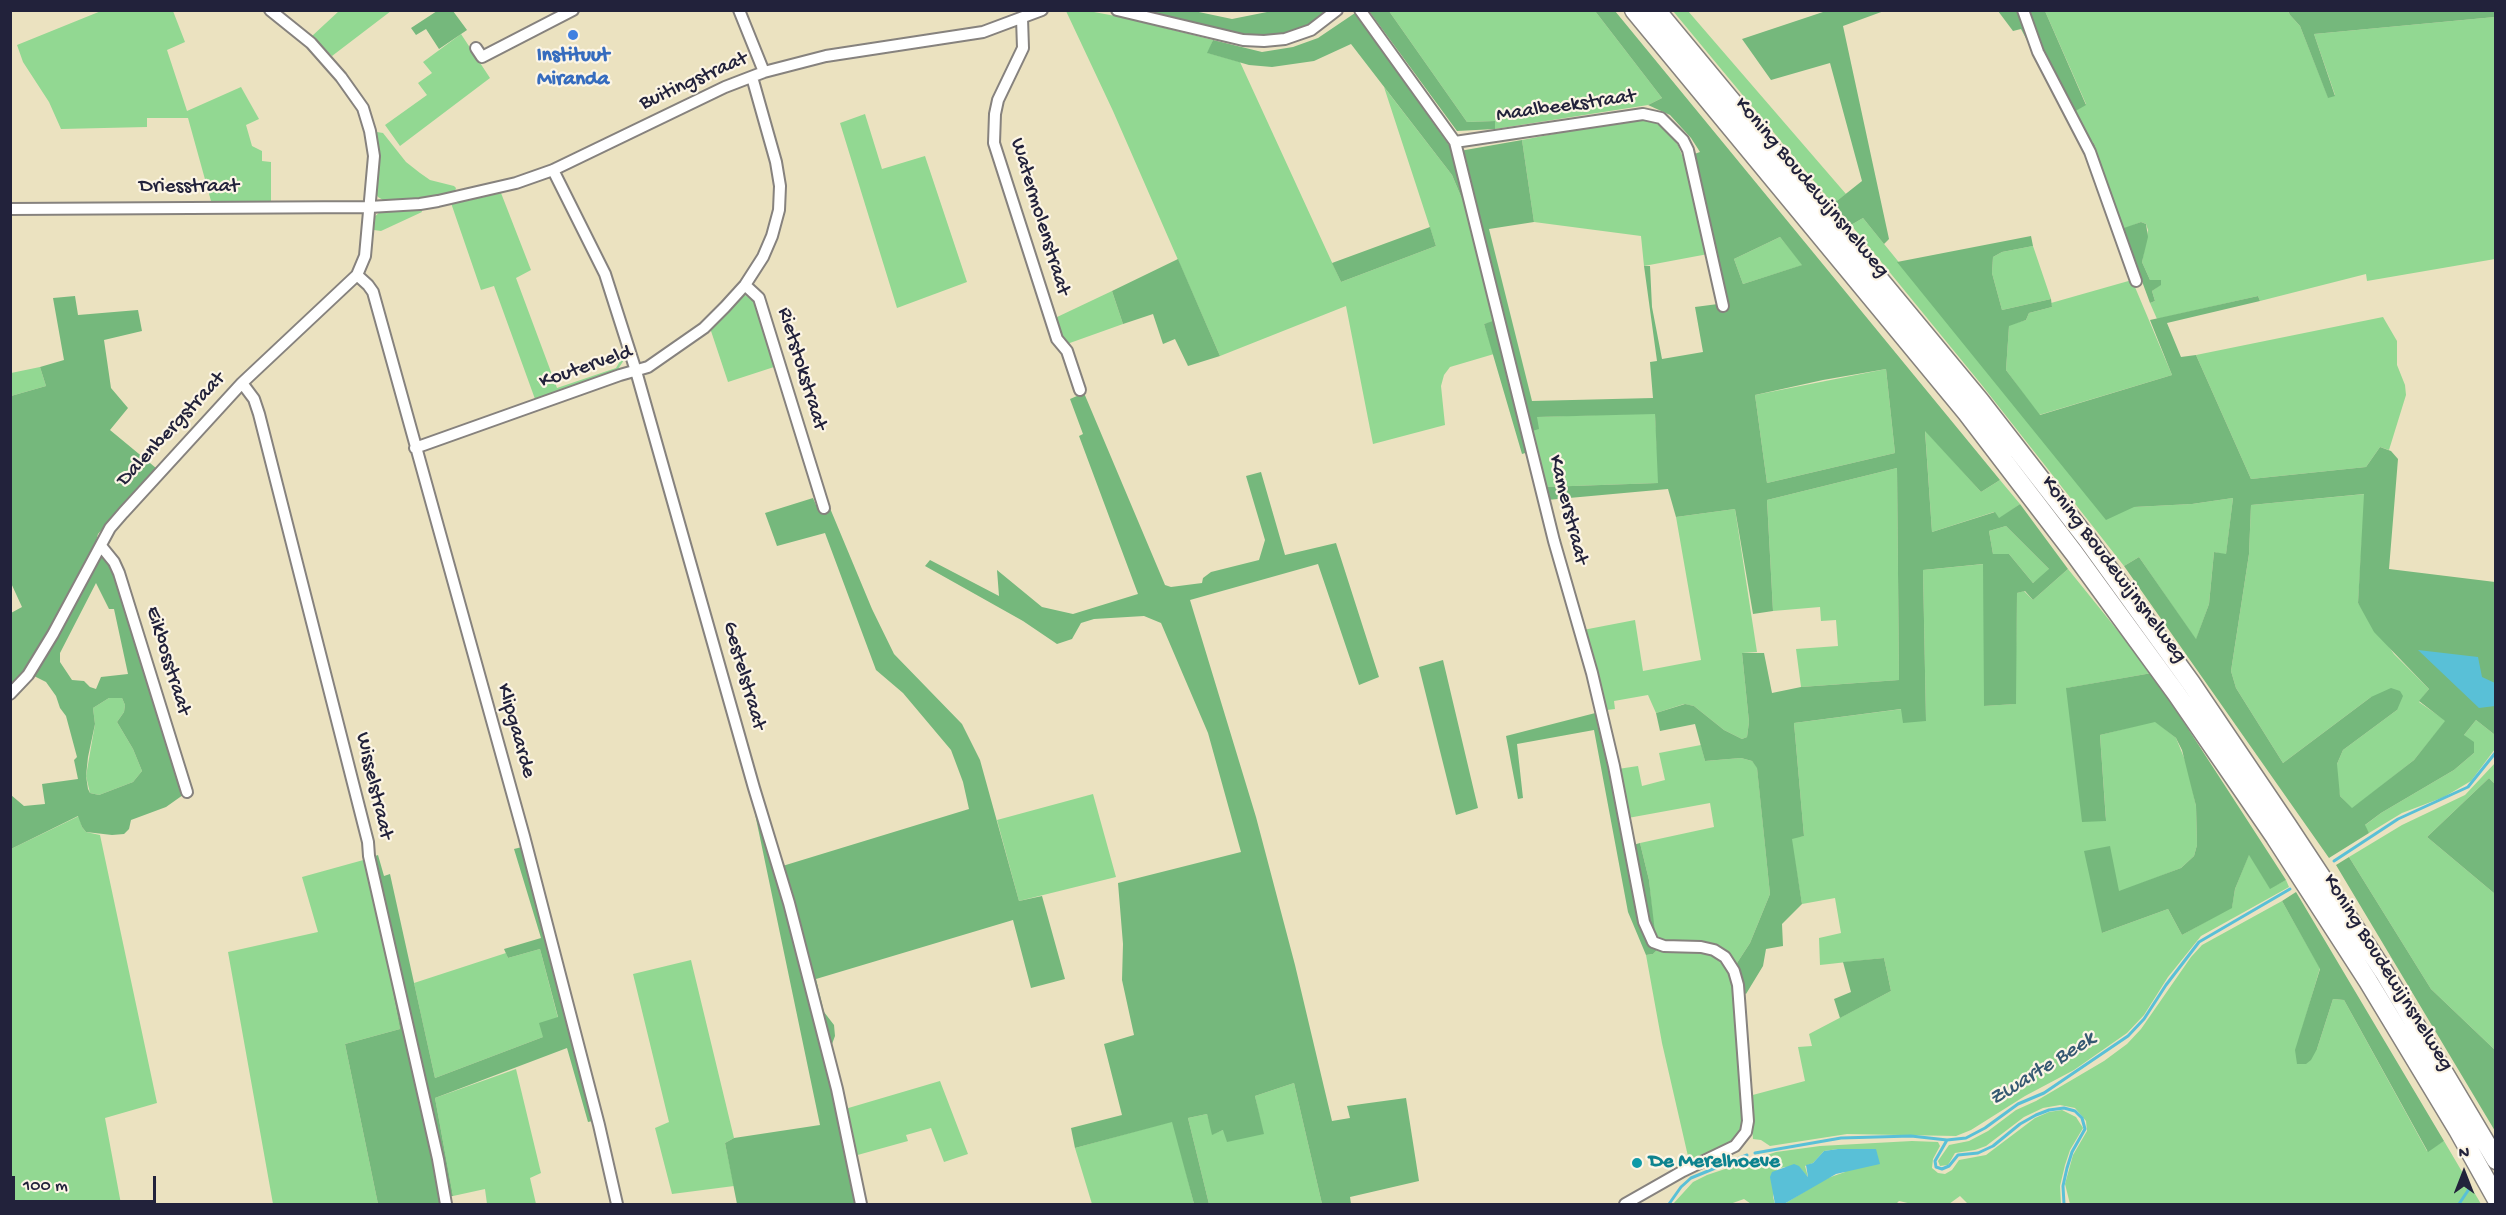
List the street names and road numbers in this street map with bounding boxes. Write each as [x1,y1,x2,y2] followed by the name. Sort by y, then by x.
[636,47,752,117] street label: Buitingstraat
[1495,85,1637,129] street label: Maalbeekstraat
[1728,93,1894,283] street label: Koning Boudewijnsnelweg
[1003,135,1075,299] street label: Watermolenstraat
[139,175,239,201] street label: Driesstraat
[770,305,832,433] street label: Rietstokstraat
[536,340,636,396] street label: Kouterveld
[112,367,232,493] street label: Dalenbergstraat
[1541,453,1593,567] street label: Kamerstraat
[2034,472,2192,668] street label: Koning Boudewijnsnelweg
[139,604,195,718] street label: Eikbosstraat
[716,619,770,733] street label: Gestelstraat
[490,681,540,781] street label: Klipgaarde
[348,730,398,842] street label: Wisselstraat
[2316,870,2458,1076] street label: Koning Boudewijnsnelweg

